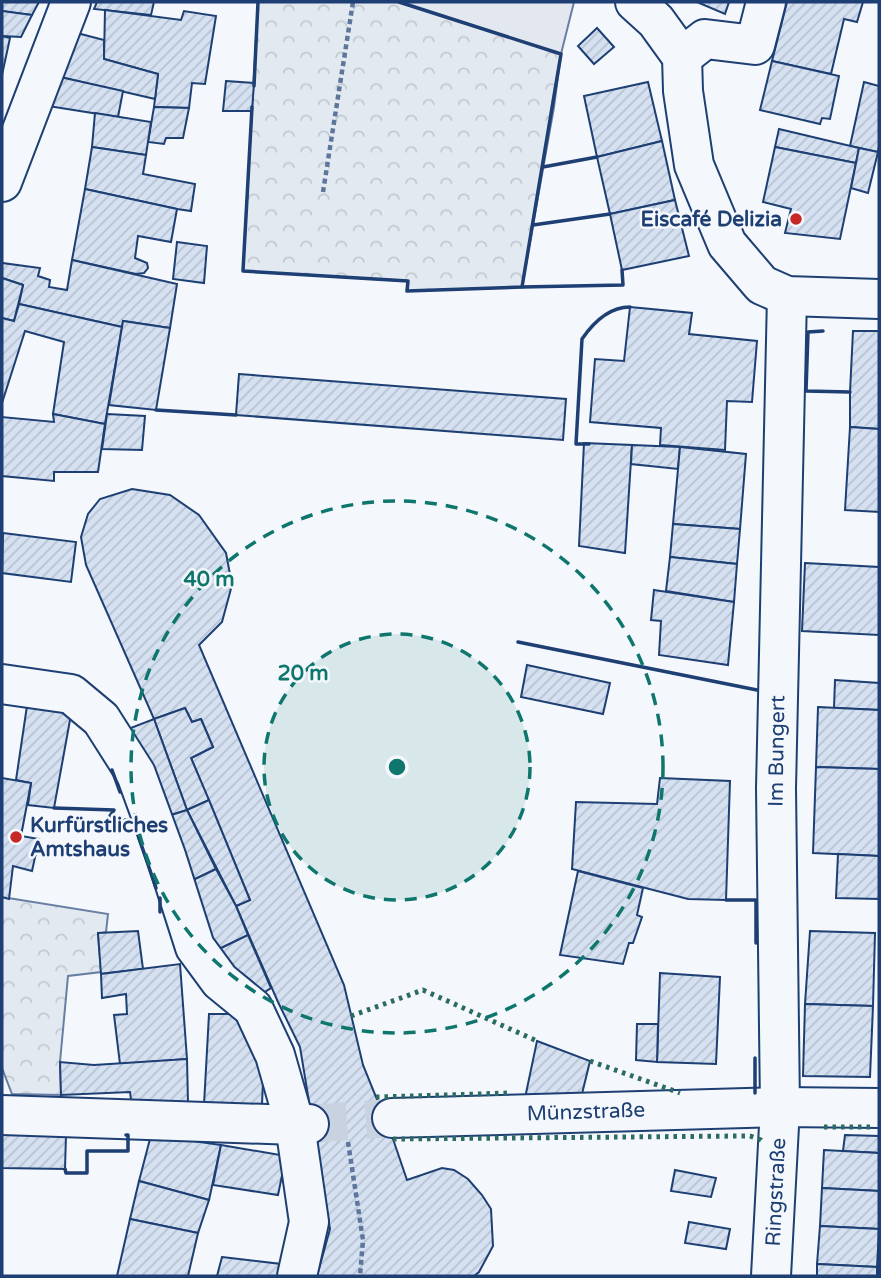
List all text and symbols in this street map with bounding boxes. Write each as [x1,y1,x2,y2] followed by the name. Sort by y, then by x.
[641,207,782,232] place label: Eiscafé Delizia
[788,211,804,227] marker: Eiscafé Delizia
[183,567,235,592] text: 40 m
[277,661,329,686] text: 20 m
[764,695,790,807] street label: Im Bungert
[385,755,409,779] centre of rings
[30,813,168,862] place label: Kurfürstliches Amtshaus
[8,829,24,845] marker: Kurfürstliches Amtshaus
[526,1097,646,1127] street label: Münzstraße
[761,1137,791,1247] street label: Ringstraße

